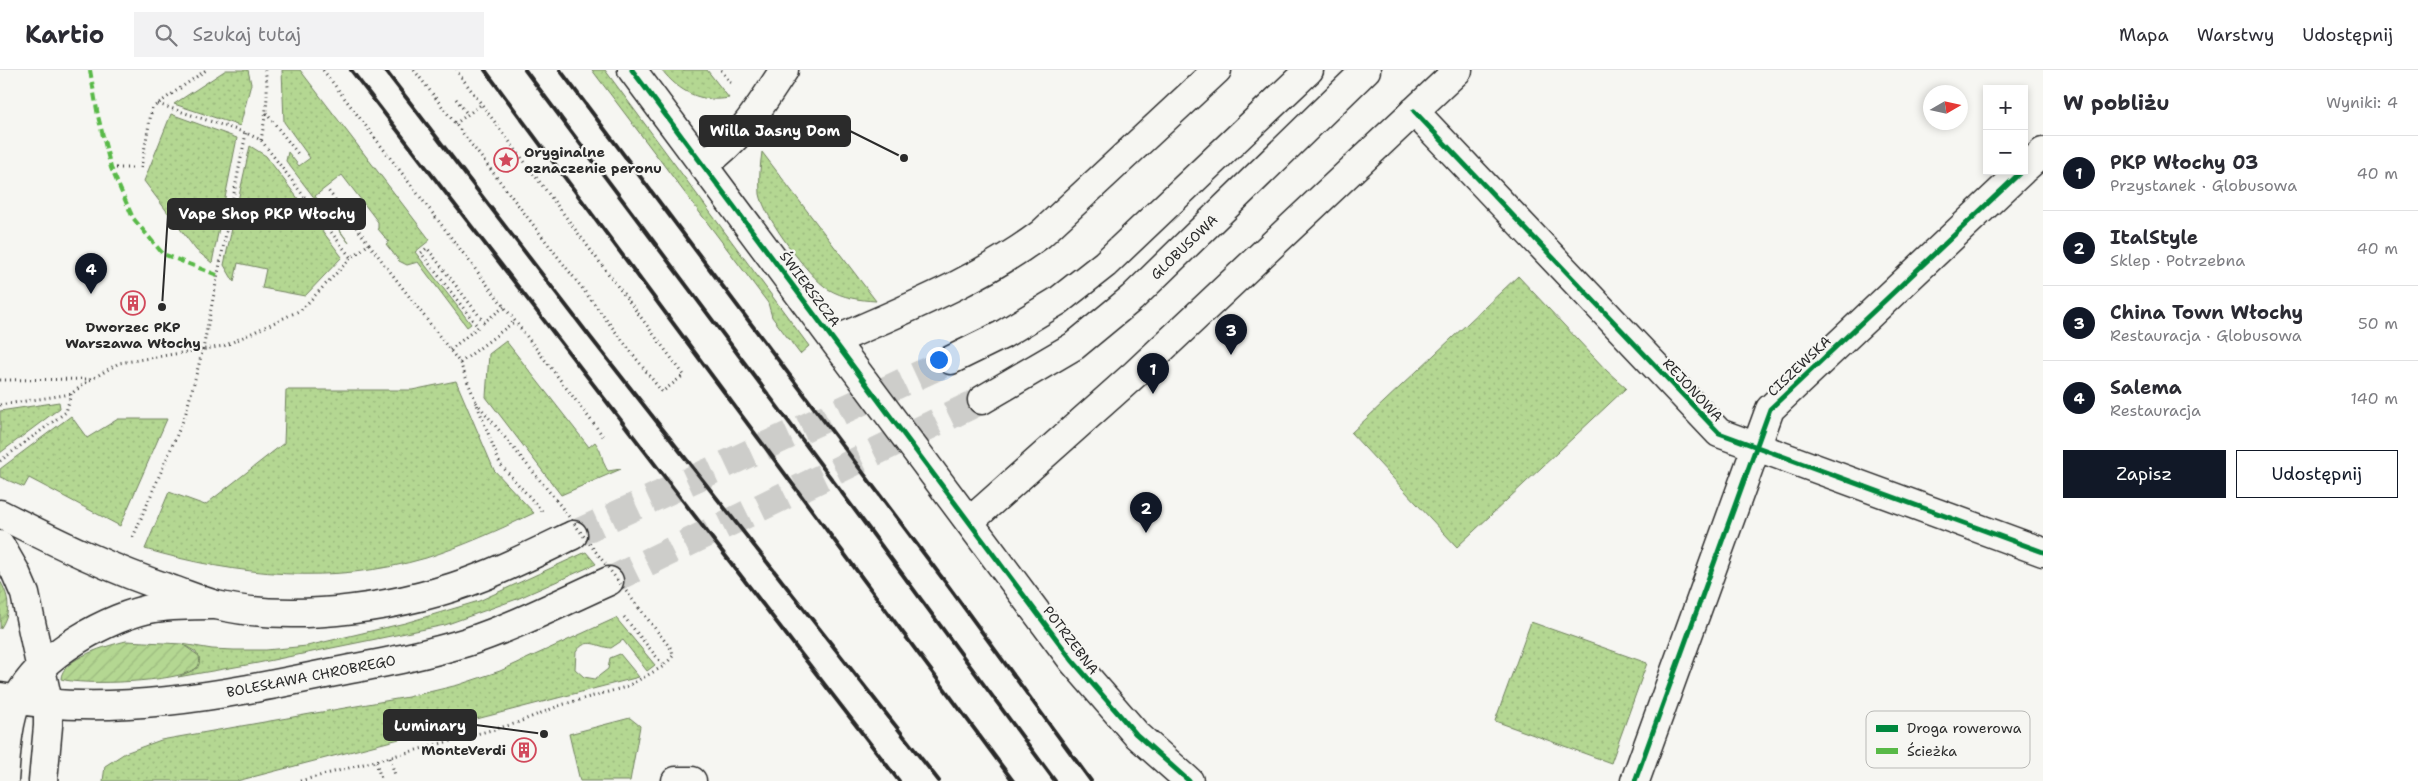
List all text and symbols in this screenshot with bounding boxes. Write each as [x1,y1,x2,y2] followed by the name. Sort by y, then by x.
[134,12,484,57] search box
[25,19,104,51] text: Kartio
[152,21,180,49] icon: search
[192,22,301,47] text: Szukaj tutaj
[2119,23,2169,47] text: Mapa
[2197,23,2274,47] text: Warstwy
[2302,23,2393,47] text: Udostępnij
[1923,85,1968,130] north arrow
[1983,85,2028,175] map controls
[1983,85,2028,130] button: +
[2063,89,2170,117] text: W pobliżu
[2326,92,2398,113] text: Wyniki: 4
[700,116,850,146] callout: Willa Jasny Dom
[710,121,841,141] text: Willa Jasny Dom
[1983,130,2028,175] button: −
[524,143,662,177] place label: Oryginalne oznaczenie peronu
[493,147,519,173] place icon: Oryginalne oznaczenie peronu
[2110,150,2258,175] text: PKP Włochy 03
[2075,163,2083,184] text: 1
[2356,163,2398,184] text: 40 m
[2110,175,2297,196] text: Przystanek · Globusowa
[168,199,365,229] callout: Vape Shop PKP Włochy
[179,204,355,224] text: Vape Shop PKP Włochy
[1147,211,1221,283] street label: GLOBUSOWA
[2110,225,2198,250] text: ItalStyle
[2073,238,2085,259] text: 2
[2356,238,2398,259] text: 40 m
[776,248,844,330] street label: ŚWIERSZCZA
[2110,250,2245,271] text: Sklep · Potrzebna
[75,253,107,294] pin: 4
[120,290,146,316] building icon: Dworzec PKP Warszawa Włochy
[2110,300,2303,325] text: China Town Włochy
[2073,313,2085,334] text: 3
[2358,313,2398,334] text: 50 m
[1215,314,1247,355] pin: 3
[65,318,201,352] place label: Dworzec PKP Warszawa Włochy
[2110,325,2302,346] text: Restauracja · Globusowa
[1763,332,1835,400] street label: CISZEWSKA
[926,347,952,373] your location
[1137,353,1169,394] pin: 1
[1659,355,1727,425] street label: REJONOWA
[2110,375,2182,400] text: Salema
[2073,388,2085,409] text: 4
[2351,388,2398,409] text: 140 m
[2110,400,2201,421] text: Restauracja
[2063,450,2226,498] button: Zapisz
[2236,450,2398,498] button: Udostępnij
[1130,492,1162,533] pin: 2
[1039,602,1103,678] street label: POTRZEBNA
[225,651,397,701] street label: BOLESŁAWA CHROBREGO
[384,710,476,740] callout: Luminary
[1866,711,2030,768] legend
[394,716,466,736] text: Luminary
[1907,719,2022,737] text: Droga rowerowa
[511,737,537,763] building icon: MonteVerdi
[421,741,506,759] place label: MonteVerdi
[1907,742,1957,760] text: Ścieżka

